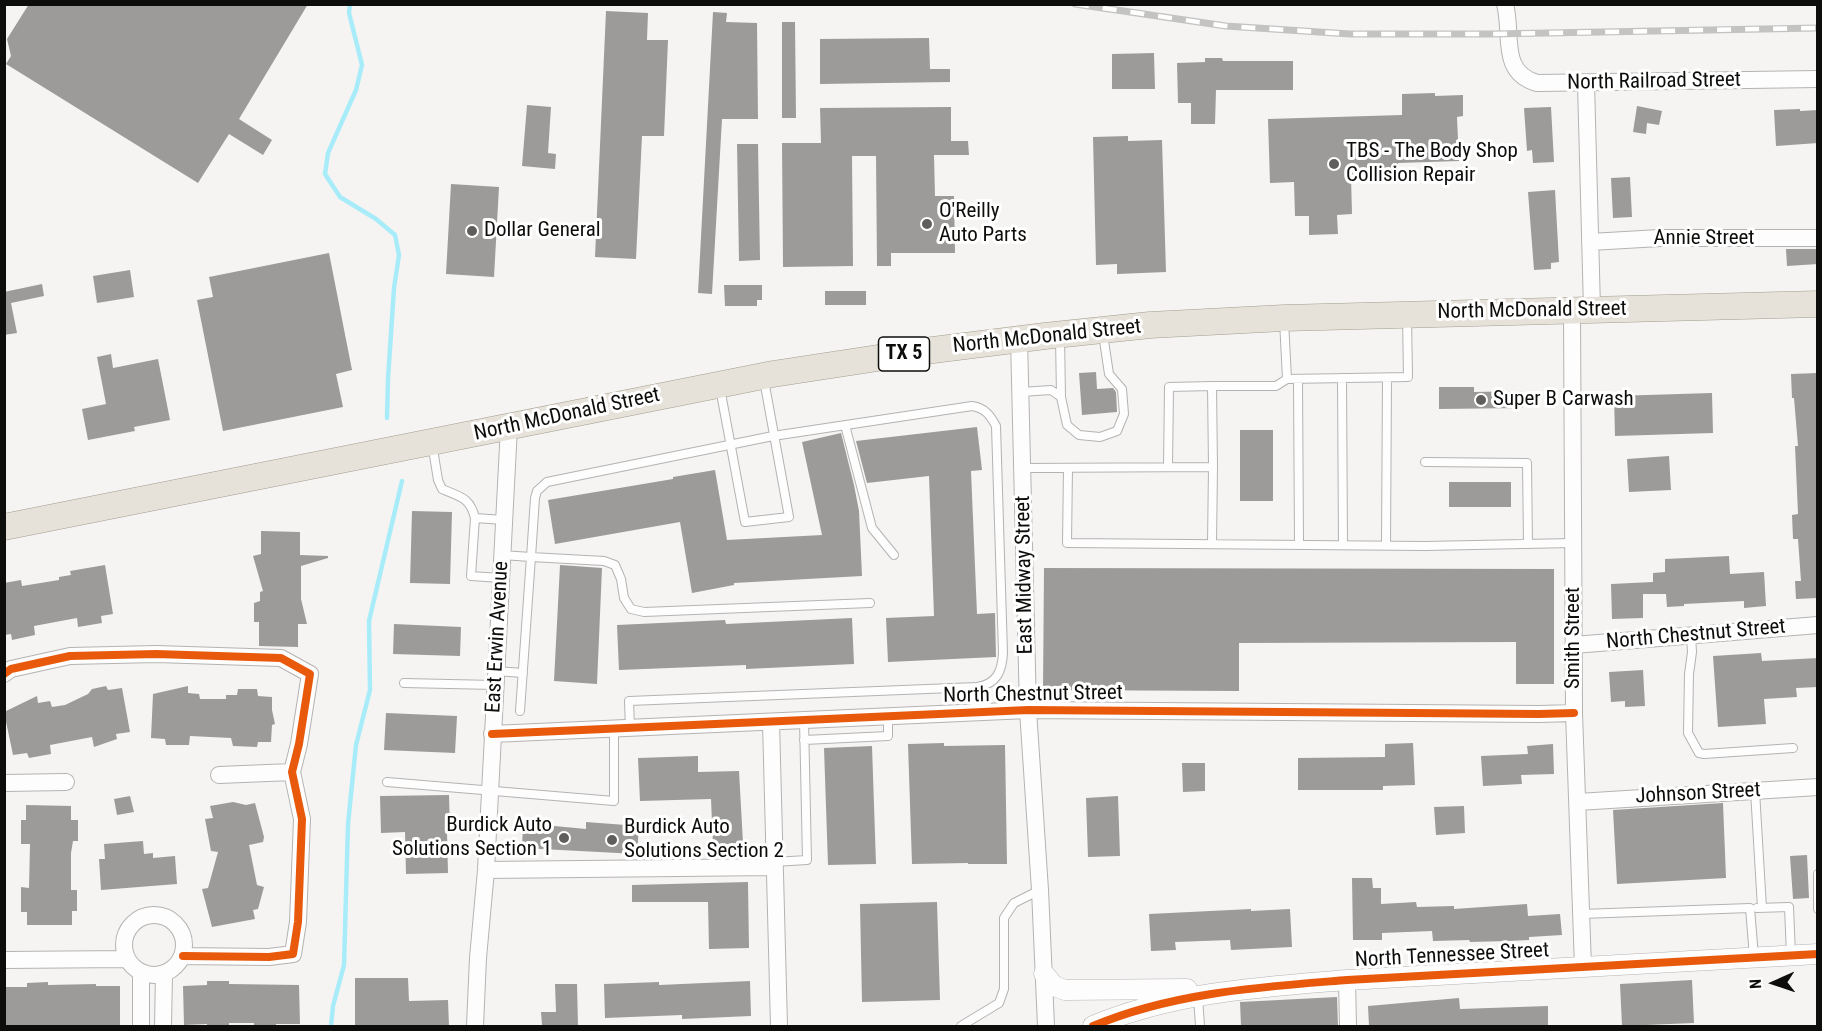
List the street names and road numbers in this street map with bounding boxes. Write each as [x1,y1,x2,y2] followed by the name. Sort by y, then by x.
[1567,68,1741,96] street label: North Railroad Street
[1653,226,1755,252] street label: Annie Street
[1437,297,1627,325] street label: North McDonald Street
[952,315,1142,359] street label: North McDonald Street
[878,337,930,371] road number: TX 5
[472,383,662,447] street label: North McDonald Street
[1011,496,1039,654] street label: East Midway Street
[481,560,515,714] street label: East Erwin Avenue
[1561,587,1587,689] street label: Smith Street
[1605,615,1787,655] street label: North Chestnut Street
[943,681,1123,709] street label: North Chestnut Street
[1635,778,1761,810] street label: Johnson Street
[1354,938,1550,974] street label: North Tennessee Street

